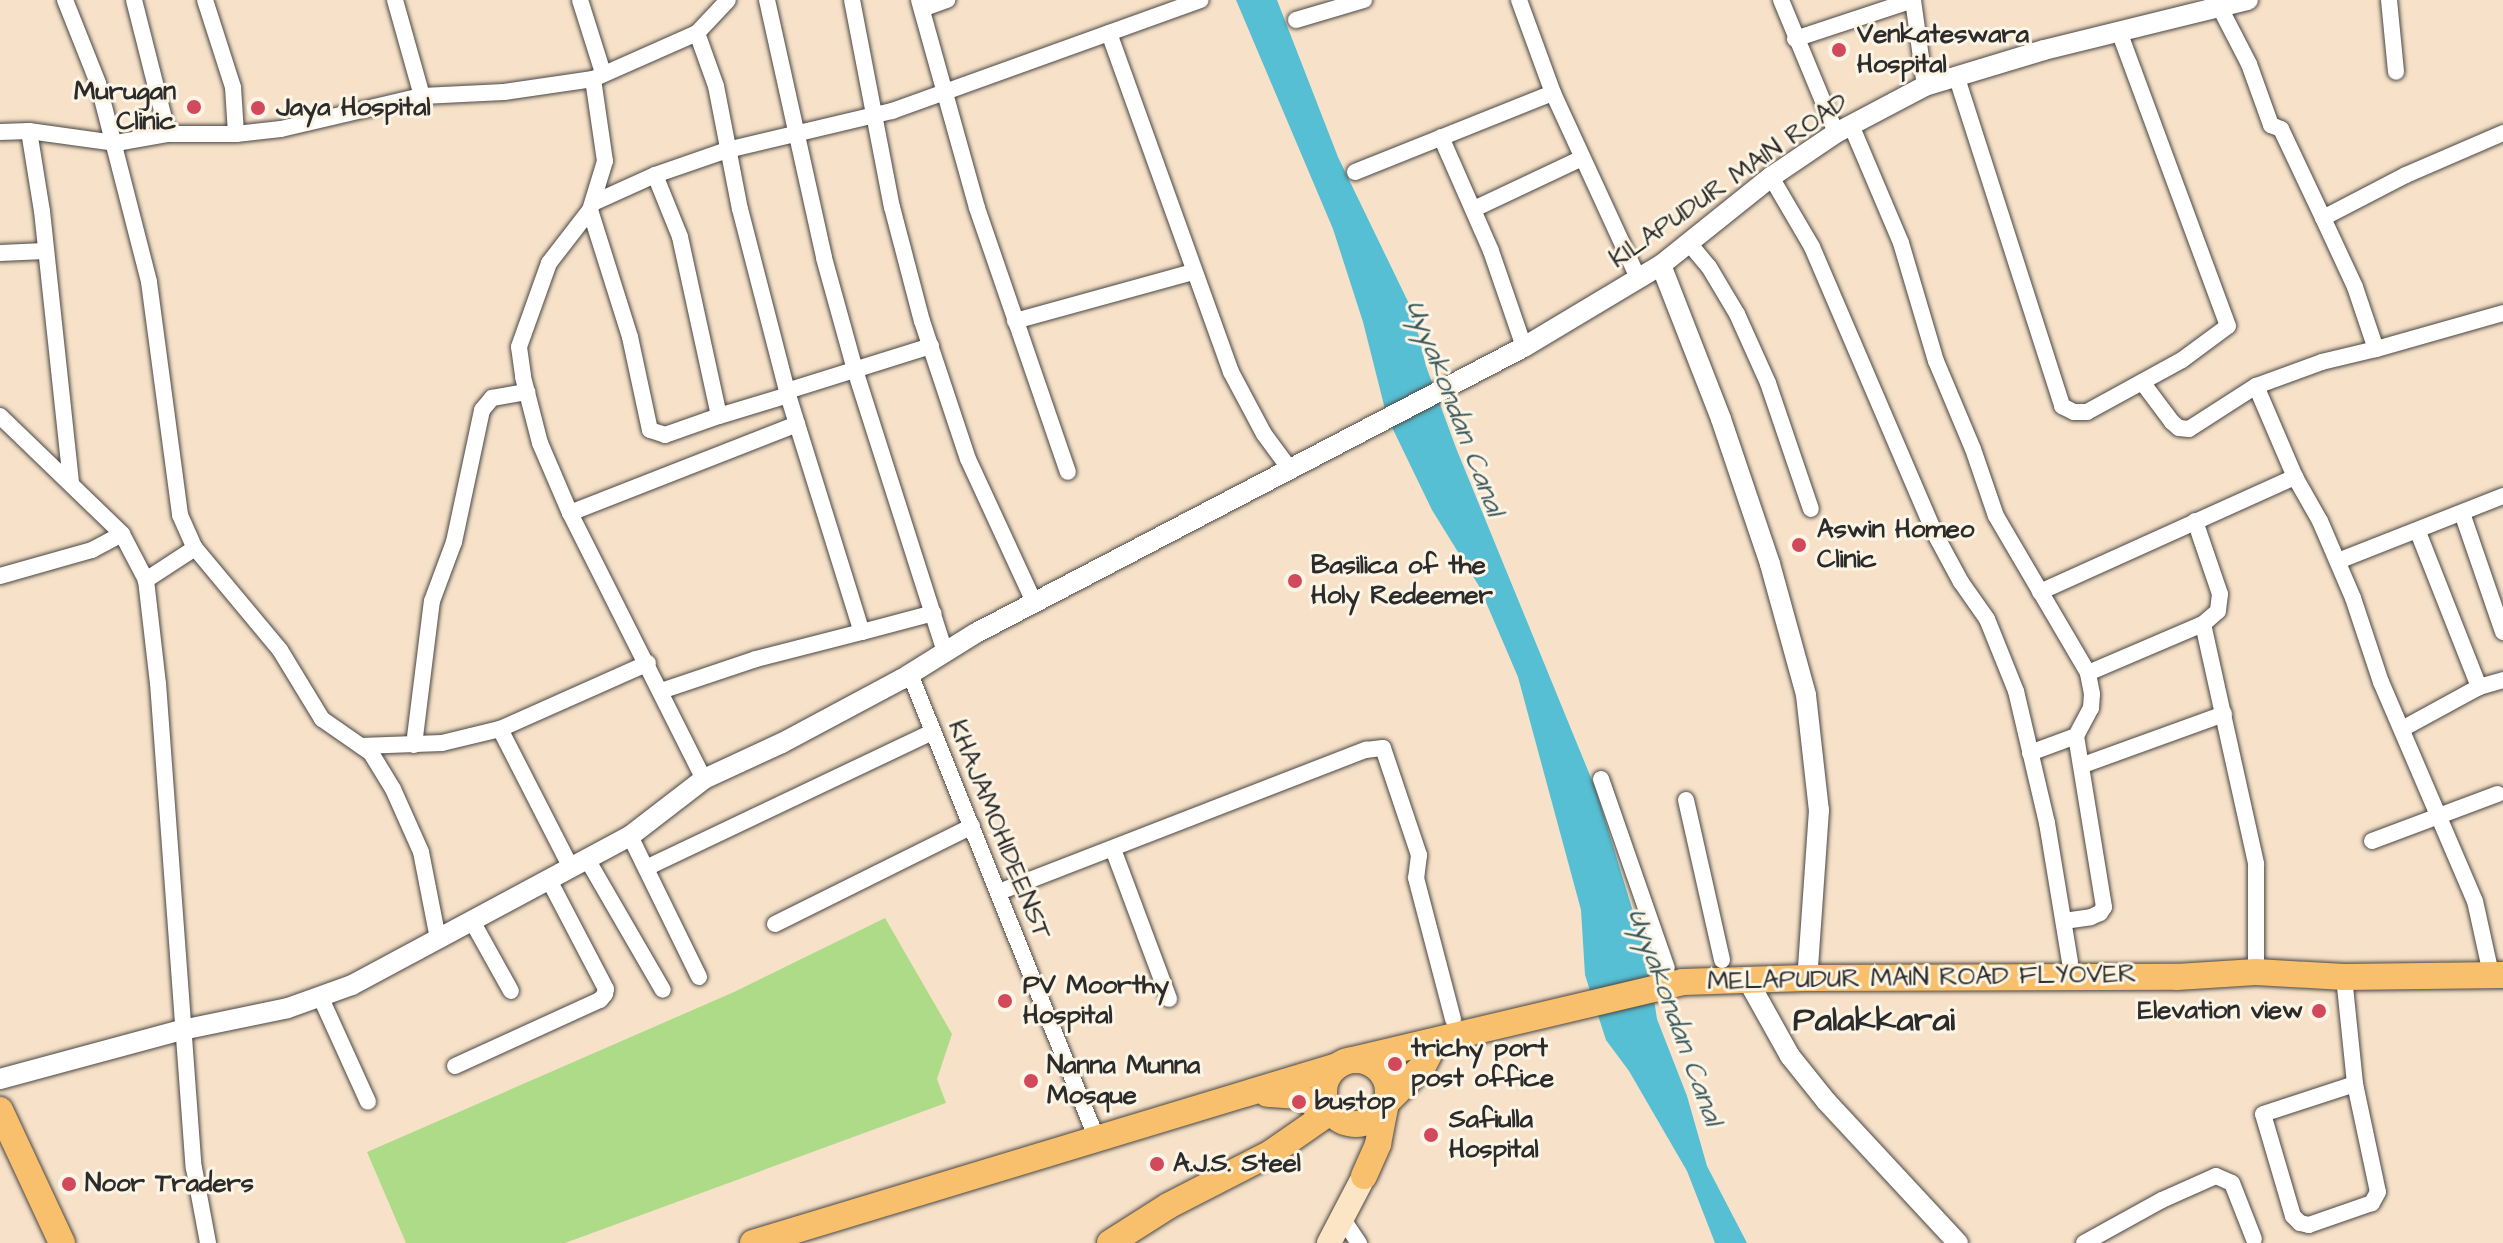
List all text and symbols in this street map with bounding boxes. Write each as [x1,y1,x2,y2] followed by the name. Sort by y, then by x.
[1857,19,2029,80] place label: Venkateswara Hospital
[1828,39,1850,61] marker: Venkateswara Hospital
[74,76,176,138] place label: Murugan Clinic
[1604,87,1854,275] street label: KILAPUDUR MAIN ROAD
[276,92,431,124] place label: Jaya Hospital
[183,96,205,118] marker: Murugan Clinic
[247,97,269,119] marker: Jaya Hospital
[1398,295,1512,521] water label: Uyyakondan Canal
[1817,514,1974,576] place label: Aswin Homeo Clinic
[1788,534,1810,556] marker: Aswin Homeo Clinic
[1311,550,1493,612] place label: Basilica of the Holy Redeemer
[1286,572,1304,590] marker: Basilica of the Holy Redeemer
[941,716,1057,944] street label: KHAJAMOHIDEENST
[1620,904,1730,1130] water label: Uyyakondan Canal
[1707,959,2137,997] street label: MELAPUDUR MAIN ROAD FLYOVER
[1023,970,1169,1032] place label: PV Moorthy Hospital
[994,990,1016,1012] marker: PV Moorthy Hospital
[2138,995,2303,1027] place label: Elevation view
[1793,1001,1955,1041] district label: Palakkarai
[2310,1002,2328,1020] marker: Elevation view
[1411,1033,1554,1094] place label: trichy port post office
[1047,1050,1200,1112] place label: Nanna Munna Mosque
[1386,1055,1404,1073] marker: trichy port post office
[1022,1072,1040,1090] marker: Nanna Munna Mosque
[1315,1086,1395,1118] place label: bustop
[1290,1093,1308,1111] marker: bustop
[1449,1104,1539,1166] place label: Safiulla Hospital
[1420,1124,1442,1146] marker: Safiulla Hospital
[1173,1148,1301,1180] place label: A.J.S. Steel
[1148,1155,1166,1173] marker: A.J.S. Steel
[85,1168,254,1200] place label: Noor Traders
[60,1175,78,1193] marker: Noor Traders

